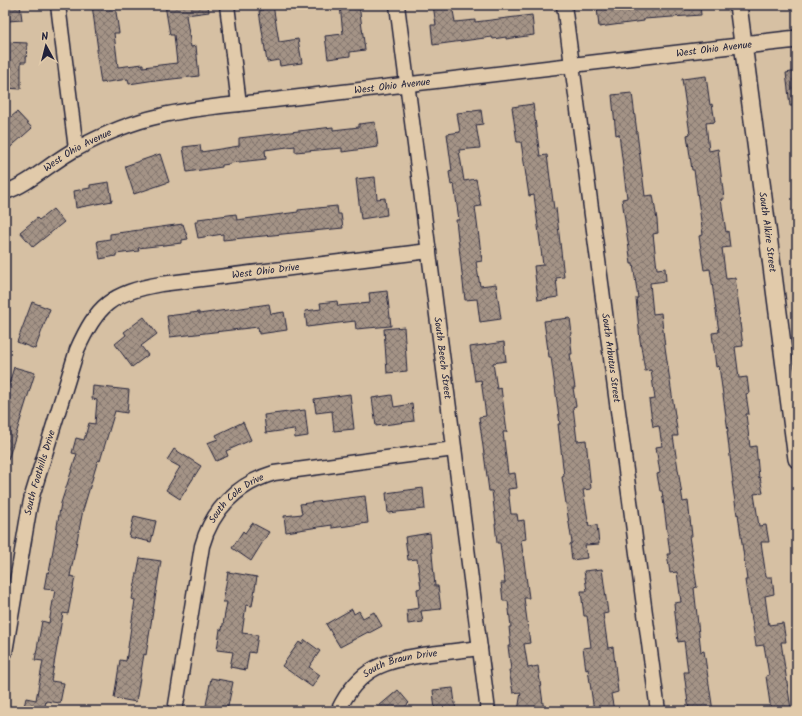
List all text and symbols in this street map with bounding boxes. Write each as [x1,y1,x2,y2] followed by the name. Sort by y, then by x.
[26,26,66,66] north arrow
[40,28,49,46] text: N
[675,36,753,62] street label: West Ohio Avenue
[353,74,432,99] street label: West Ohio Avenue
[40,124,115,176] street label: West Ohio Avenue
[754,191,781,273] street label: South Alkire Street
[231,259,301,283] street label: West Ohio Drive
[597,312,625,404] street label: South Arbutus Street
[429,316,456,400] street label: South Beech Street
[20,428,60,516] street label: South Foothills Drive
[205,469,267,526] street label: South Cole Drive
[359,645,439,682] street label: South Braun Drive

